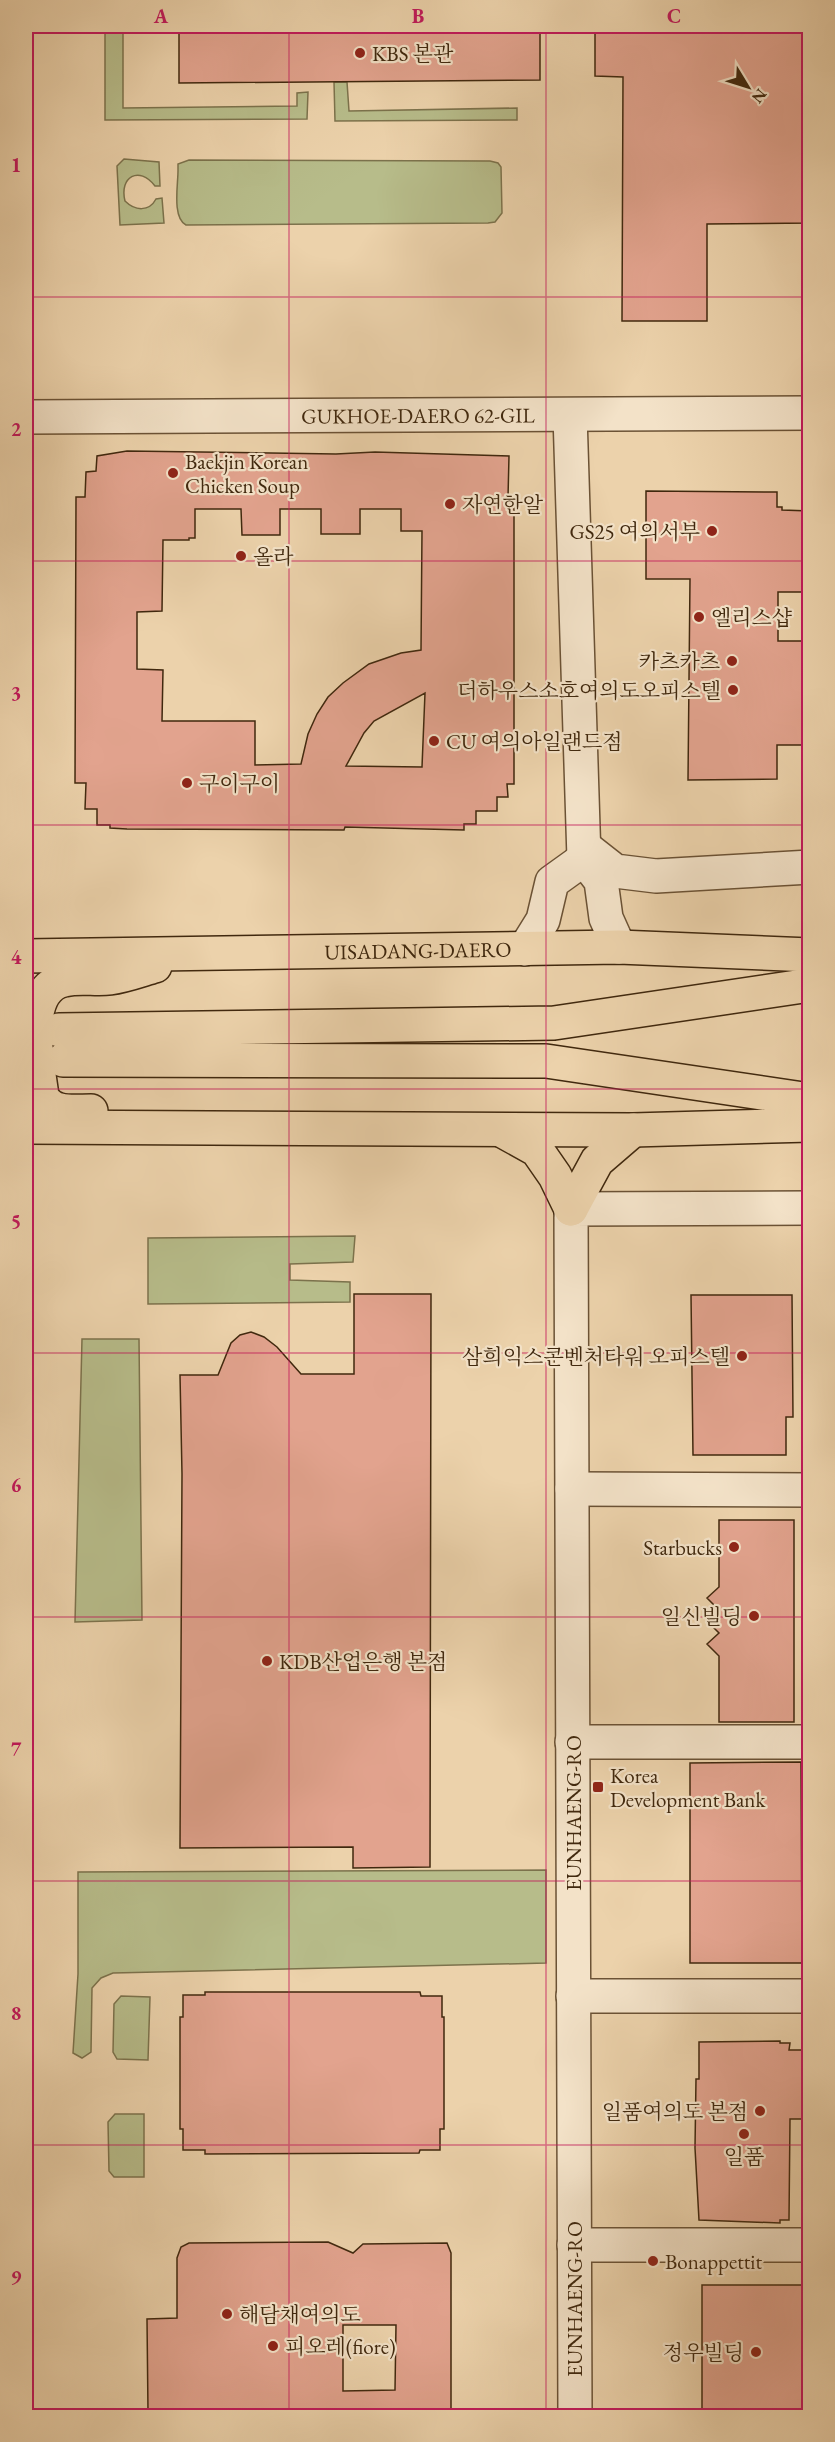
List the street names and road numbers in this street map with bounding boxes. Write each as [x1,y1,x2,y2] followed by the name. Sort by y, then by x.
[301,401,535,429] street label: GUKHOE-DAERO 62-GIL
[324,935,512,965] street label: UISADANG-DAERO
[560,1735,587,1891] street label: EUNHAENG-RO
[561,2221,588,2377] street label: EUNHAENG-RO

